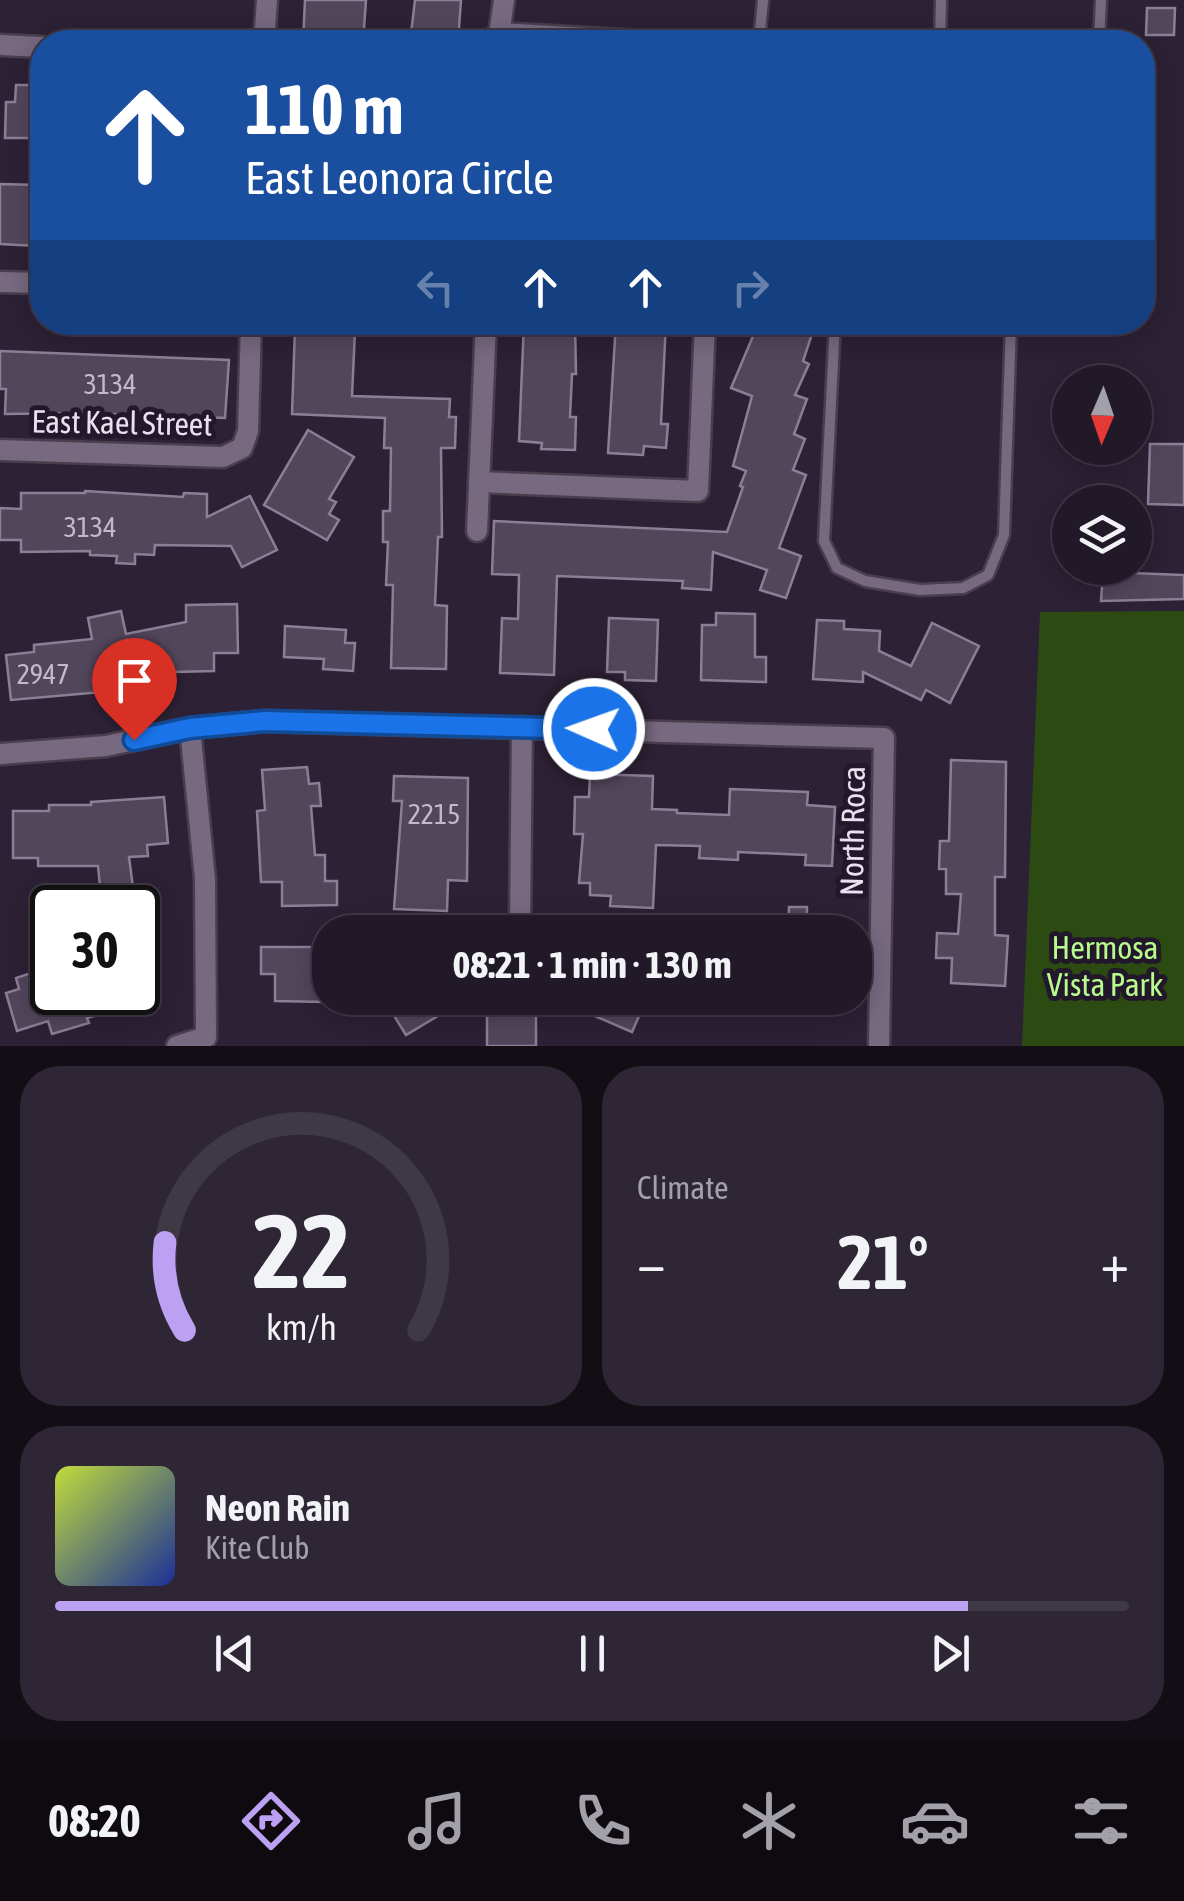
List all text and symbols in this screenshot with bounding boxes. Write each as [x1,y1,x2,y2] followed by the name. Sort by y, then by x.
[245,69,404,149] text: 110 m
[80,70,210,200] icon: ahead
[245,152,554,204] text: East Leonora Circle
[408,260,463,315] icon: left
[513,260,568,315] icon: ahead
[618,260,673,315] icon: ahead
[723,260,778,315] icon: right
[1052,365,1152,465] north arrow
[1052,365,1152,585] map controls
[84,368,136,400] house number: 3134
[31,402,213,443] street label: East Kael Street
[1052,485,1152,585] button: layers
[64,511,116,543] house number: 3134
[92,638,177,741] pin
[107,653,162,708] icon: arrive
[17,658,69,690] house number: 2947
[542,677,646,781] position arrow
[833,766,872,896] street label: North Roca
[408,798,460,830] house number: 2215
[30,885,160,1015] speed limit sign: 30
[1047,929,1163,1003] park label: Hermosa Vista Park
[452,943,732,986] text: 08:21 · 1 min · 130 m
[637,1169,729,1206] text: Climate
[252,1191,350,1310] text: 22
[837,1219,929,1305] text: 21°
[637,1231,666,1294] text: −
[1100,1231,1129,1294] text: +
[266,1307,336,1348] text: km/h
[205,1486,350,1529] text: Neon Rain
[205,1529,309,1566] text: Kite Club
[207,1626,262,1681] icon: previous
[565,1626,620,1681] icon: pause
[923,1626,978,1681] icon: next
[236,1786,306,1856] icon: directions
[402,1786,472,1856] icon: music
[568,1786,638,1856] icon: phone
[734,1786,804,1856] icon: climate
[900,1786,970,1856] icon: car
[1066,1786,1136,1856] icon: filters
[48,1795,141,1847] text: 08:20

